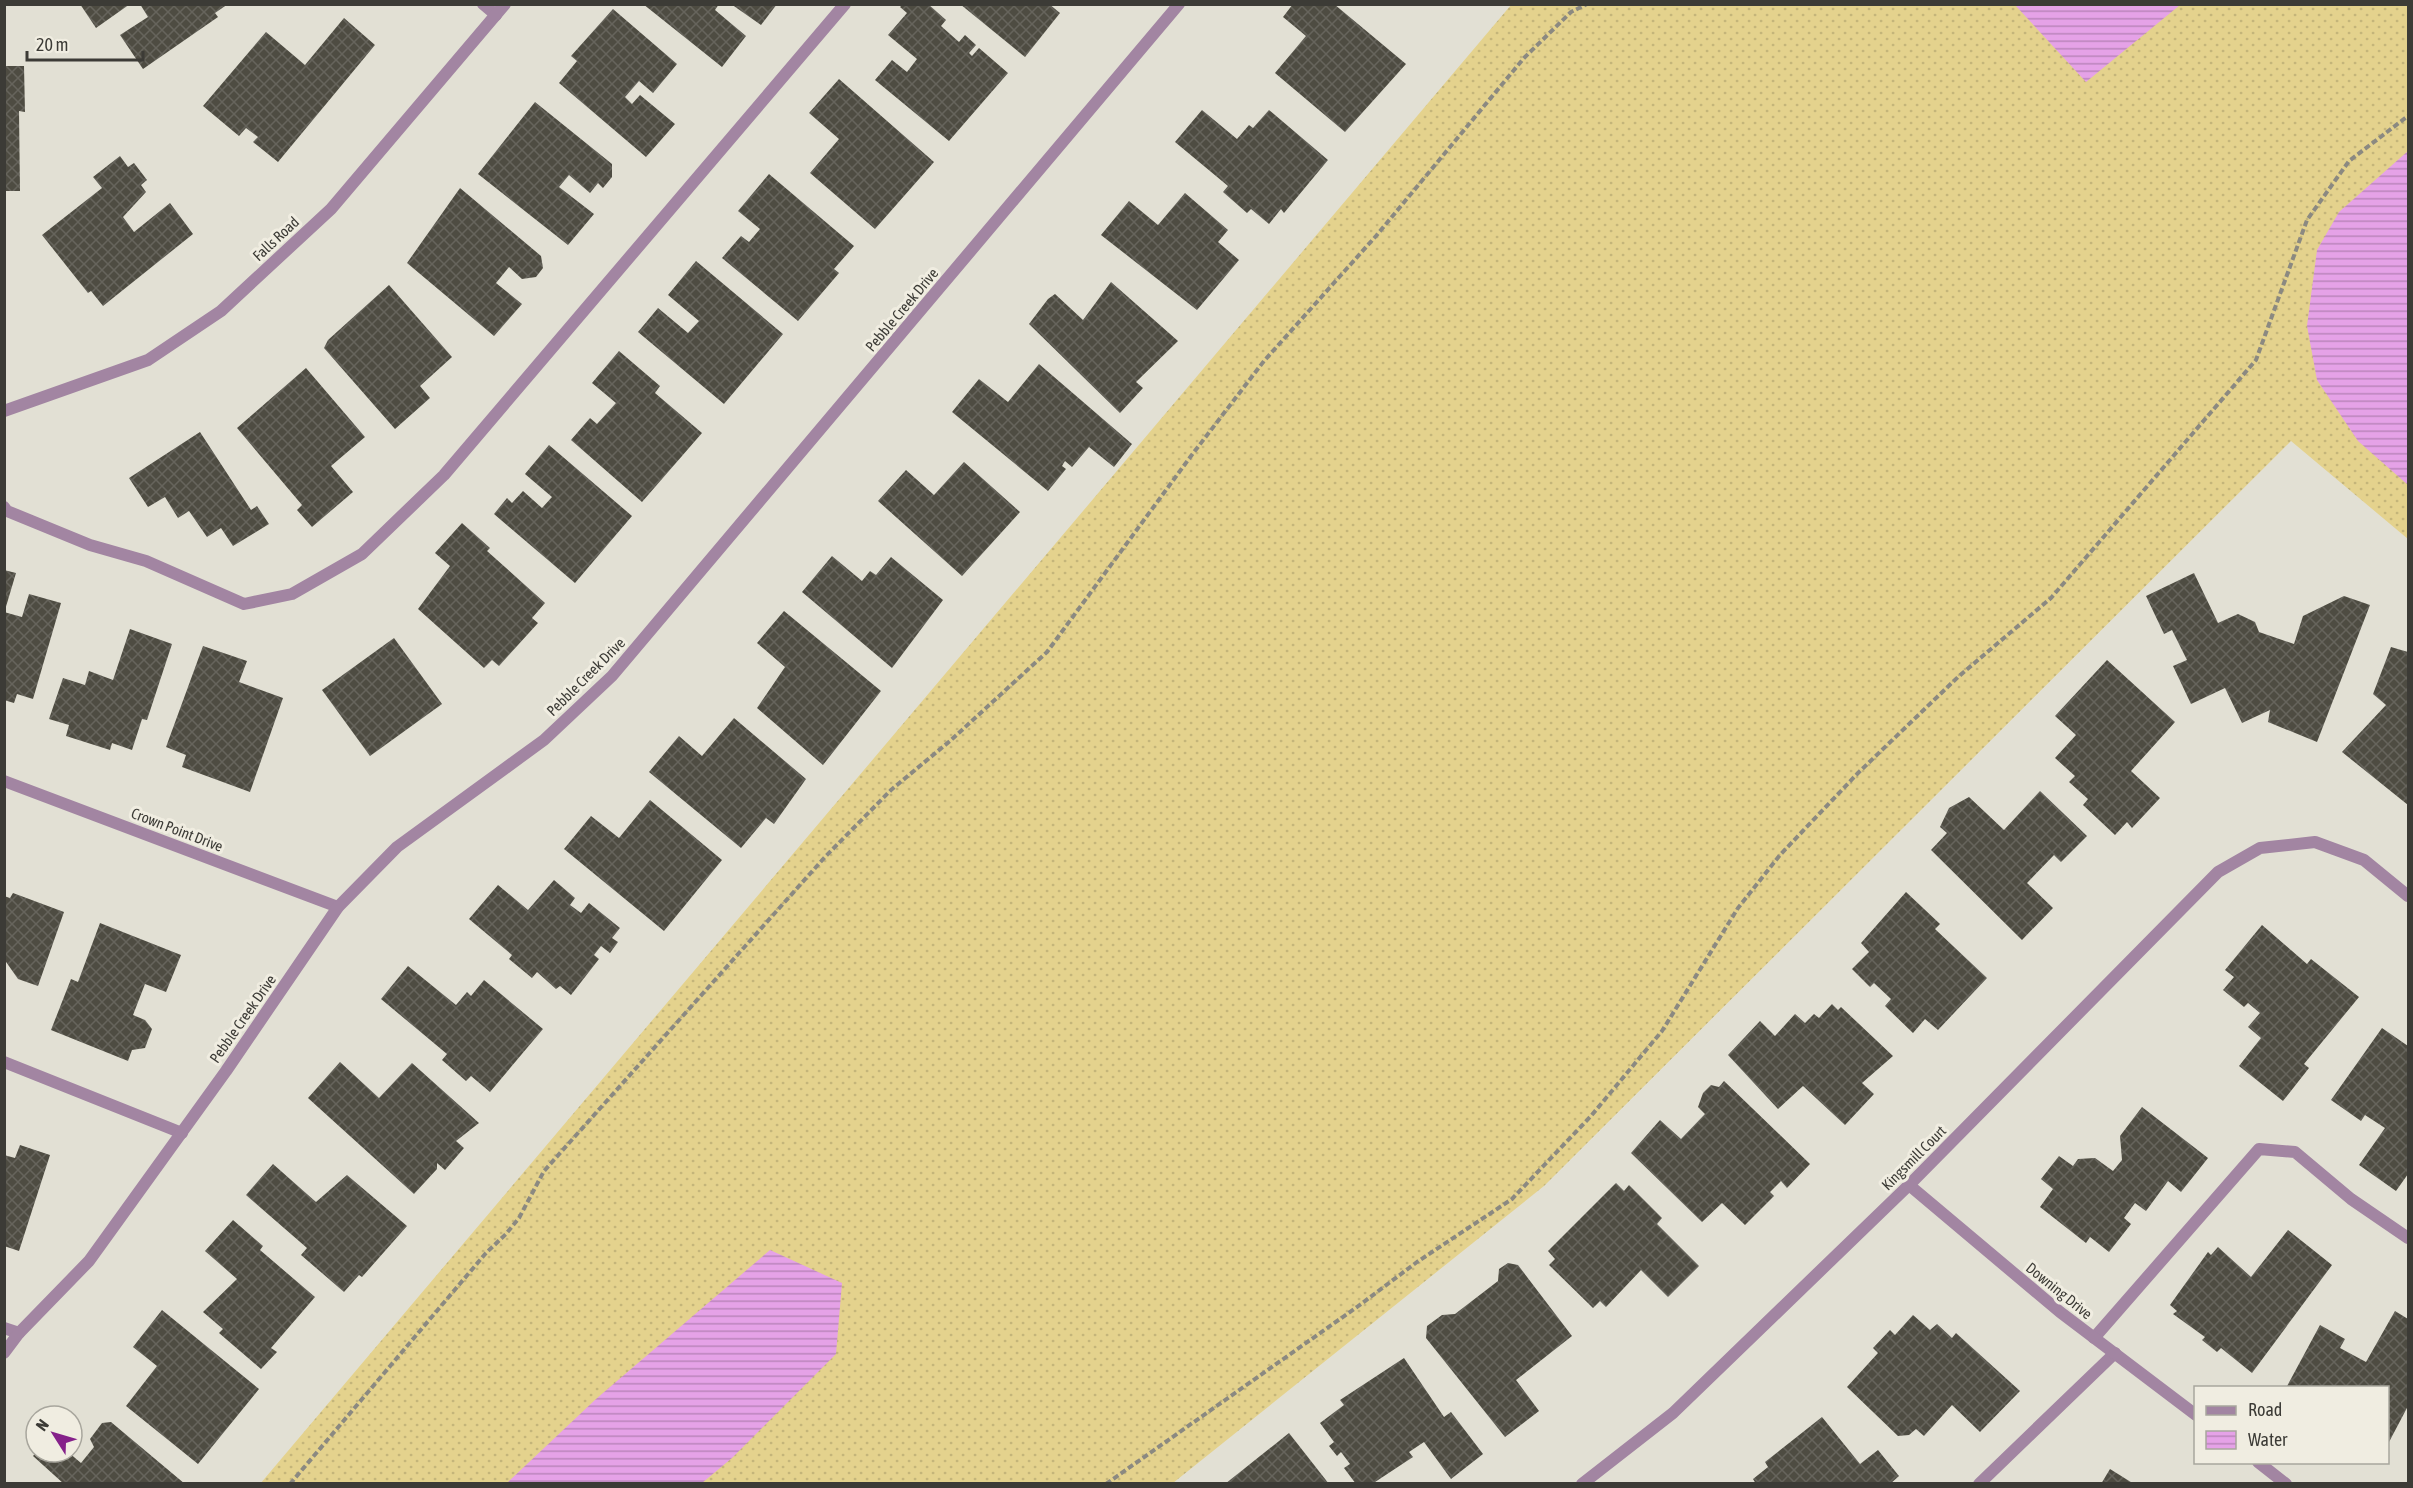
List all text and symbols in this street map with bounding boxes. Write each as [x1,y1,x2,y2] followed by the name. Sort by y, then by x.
[27,24,142,62] scale bar
[36,34,68,55] text: 20 m
[249,213,302,264] street label: Falls Road
[862,264,941,355] street label: Pebble Creek Drive
[543,634,628,719] street label: Pebble Creek Drive
[129,804,226,855] street label: Crown Point Drive
[206,971,279,1066] street label: Pebble Creek Drive
[1878,1122,1949,1193] street label: Kingsmill Court
[2023,1259,2096,1322] street label: Downing Drive
[2194,1386,2389,1464] legend
[2248,1399,2282,1420] text: Road
[24,1404,84,1464] north arrow
[32,1416,52,1434] text: N
[2248,1429,2288,1450] text: Water

